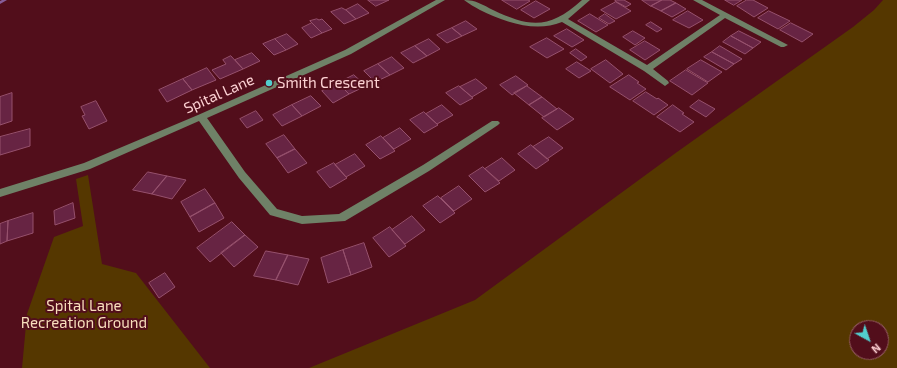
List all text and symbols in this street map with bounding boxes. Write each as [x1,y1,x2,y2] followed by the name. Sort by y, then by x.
[181,70,257,118] street label: Spital Lane
[277,74,380,92] place label: Smith Crescent
[264,78,274,88] marker: Smith Crescent
[21,297,147,332] park label: Spital Lane Recreation Ground
[849,320,889,360] north arrow
[869,341,884,356] text: N

